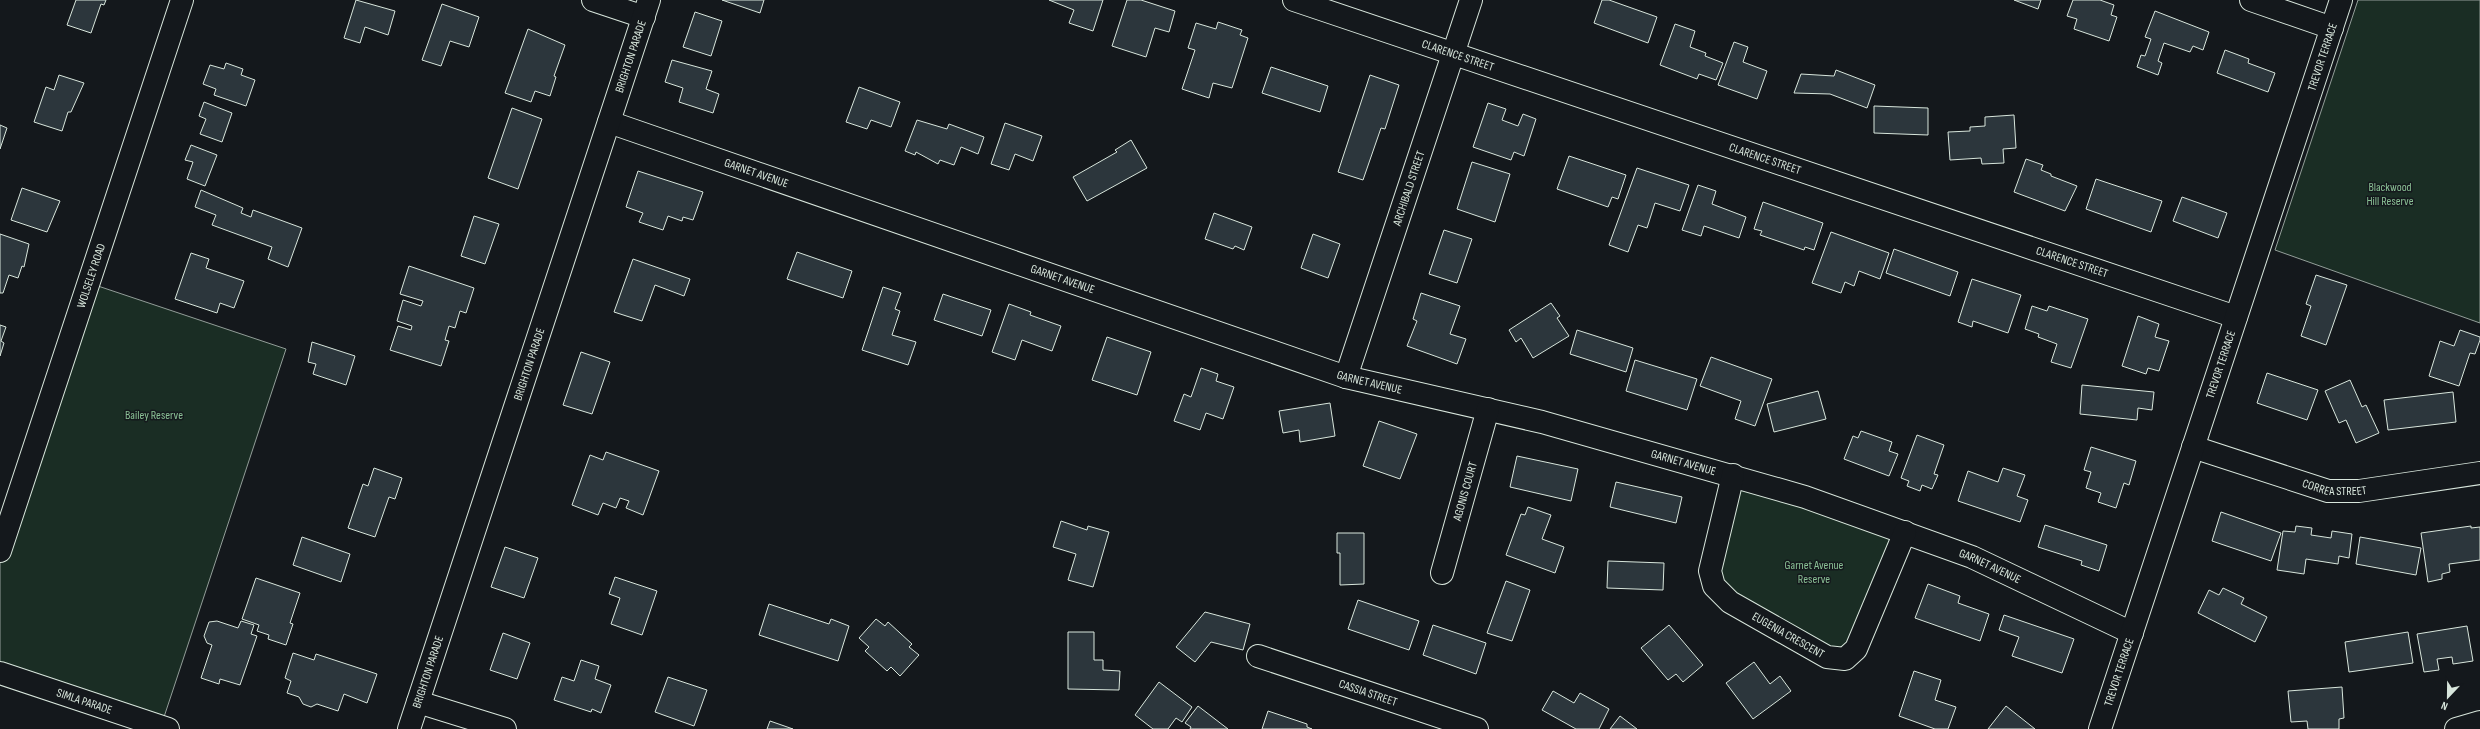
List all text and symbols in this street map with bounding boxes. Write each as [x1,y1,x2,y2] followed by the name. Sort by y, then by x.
[612,18,650,95] street label: BRIGHTON PARADE
[2304,21,2341,93] street label: TREVOR TERRACE
[1420,37,1496,75] street label: CLARENCE STREET
[1727,140,1803,178] street label: CLARENCE STREET
[1389,149,1429,229] street label: ARCHIBALD STREET
[722,155,790,191] street label: GARNET AVENUE
[2367,180,2414,209] park label: Blackwood Hill Reserve
[74,242,109,310] street label: WOLSELEY ROAD
[2034,243,2110,281] street label: CLARENCE STREET
[1028,261,1096,297] street label: GARNET AVENUE
[511,326,548,403] street label: BRIGHTON PARADE
[2203,329,2239,401] street label: TREVOR TERRACE
[1335,367,1404,398] street label: GARNET AVENUE
[125,408,183,423] park label: Bailey Reserve
[1649,446,1717,479] street label: GARNET AVENUE
[1450,460,1481,523] street label: AGONIS COURT
[2300,476,2368,499] street label: CORREA STREET
[1957,546,2023,587] street label: GARNET AVENUE
[1785,558,1844,587] park label: Garnet Avenue Reserve
[1749,609,1827,662] street label: EUGENIA CRESCENT
[409,634,447,710] street label: BRIGHTON PARADE
[2101,636,2138,708] street label: TREVOR TERRACE
[1337,676,1399,710] street label: CASSIA STREET
[2428,677,2468,717] north arrow
[55,685,114,718] street label: SIMLA PARADE
[2439,699,2450,713] text: N

